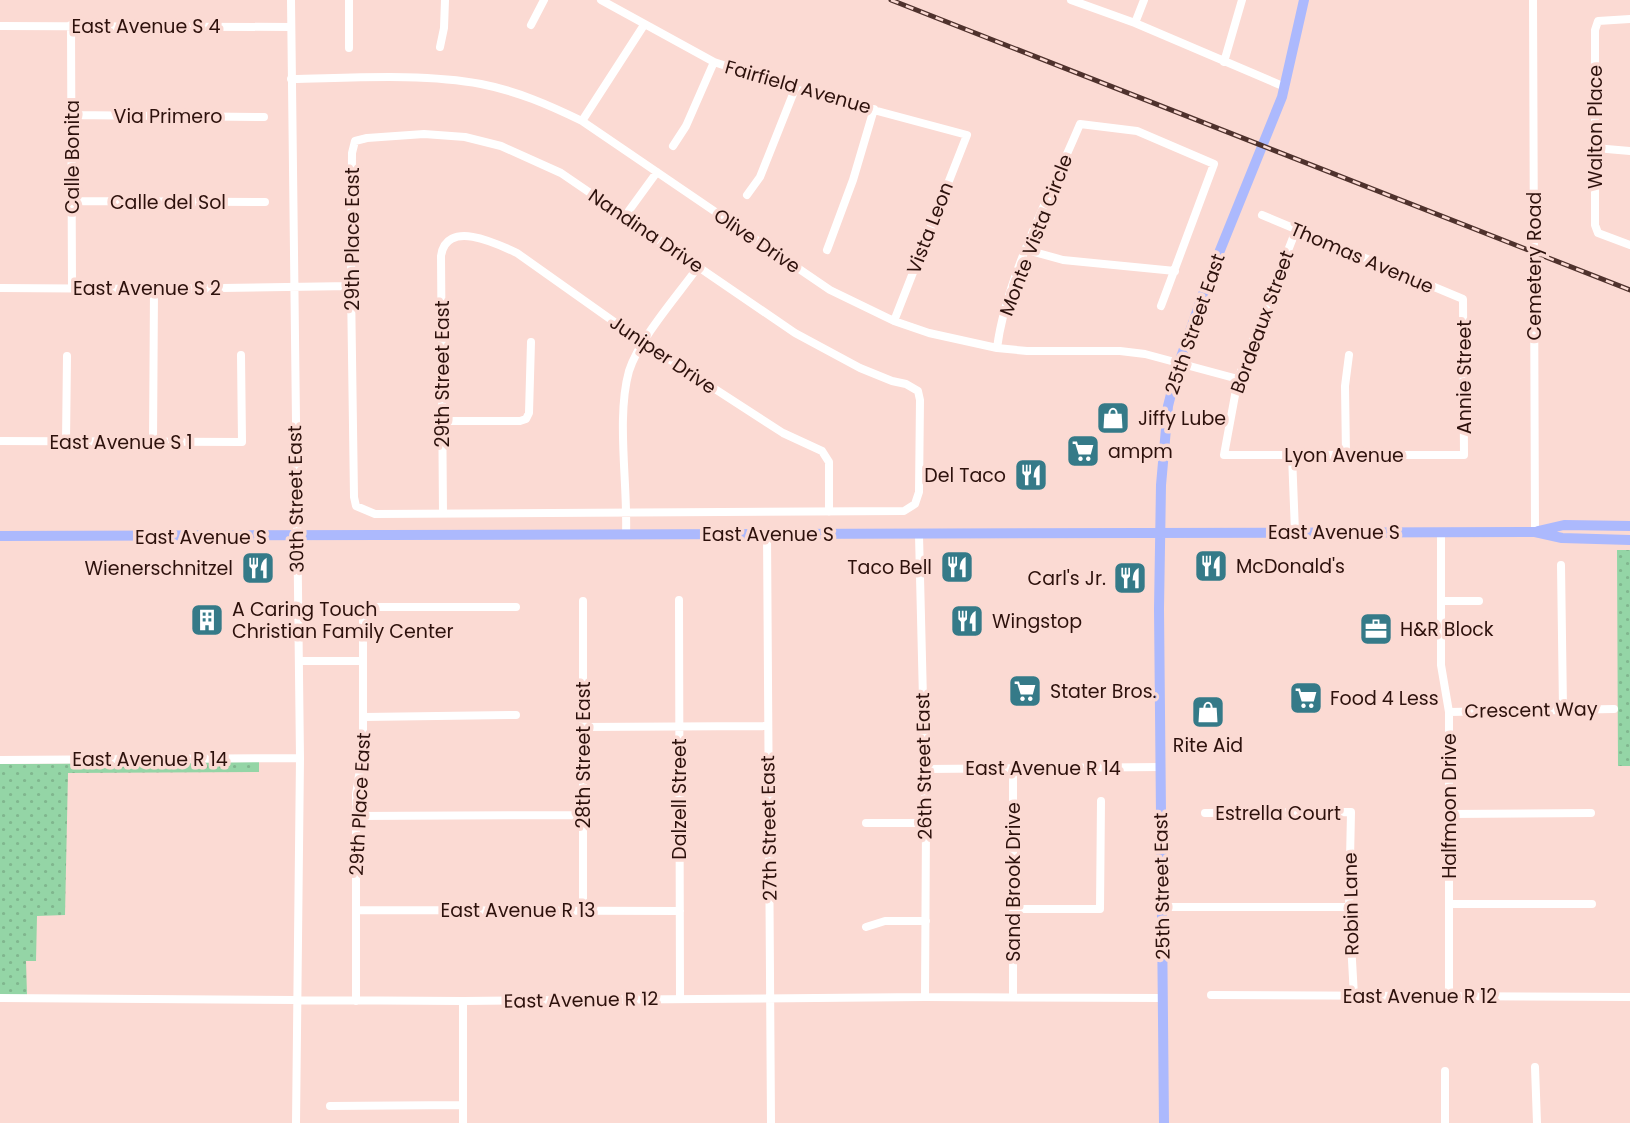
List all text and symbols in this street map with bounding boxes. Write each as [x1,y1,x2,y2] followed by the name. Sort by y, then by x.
[71,13,221,40] street label: East Avenue S 4
[722,53,874,121] street label: Fairfield Avenue
[1582,65,1609,189] street label: Walton Place
[59,100,86,214] street label: Calle Bonita
[114,103,222,130] street label: Via Primero
[993,150,1079,320] street label: Monte Vista Circle
[339,167,366,311] street label: 29th Place East
[900,178,960,278] street label: Vista Leon
[583,182,709,280] street label: Nandina Drive
[110,189,226,216] street label: Calle del Sol
[1521,192,1548,340] street label: Cemetery Road
[708,202,806,280] street label: Olive Drive
[1286,216,1438,300] street label: Thomas Avenue
[1224,247,1300,397] street label: Bordeaux Street
[1158,250,1232,398] street label: 25th Street East
[73,275,221,302] street label: East Avenue S 2
[429,300,456,448] street label: 29th Street East
[604,309,722,401] street label: Juniper Drive
[1451,320,1478,434] street label: Annie Street
[1094,399,1132,437] shop icon: Jiffy Lube
[1138,405,1226,432] place label: Jiffy Lube
[281,425,311,573] street label: 30th Street East
[49,429,193,456] street label: East Avenue S 1
[1064,432,1102,470] supermarket icon: ampm
[1108,438,1173,465] place label: ampm
[1284,442,1404,469] street label: Lyon Avenue
[1012,456,1050,494] restaurant icon: Del Taco
[924,462,1006,489] place label: Del Taco
[1268,519,1400,546] street label: East Avenue S
[702,521,834,548] street label: East Avenue S
[135,524,267,551] street label: East Avenue S
[1192,547,1230,585] restaurant icon: McDonald's
[938,548,976,586] restaurant icon: Taco Bell
[239,549,277,587] restaurant icon: Wienerschnitzel
[1236,553,1345,580] place label: McDonald's
[847,554,932,581] place label: Taco Bell
[85,555,233,582] place label: Wienerschnitzel
[1111,559,1149,597] restaurant icon: Carl's Jr.
[1028,565,1106,592] place label: Carl's Jr.
[232,596,454,645] place label: A Caring Touch Christian Family Center
[188,601,226,639] building icon: A Caring Touch Christian Family Center
[948,602,986,640] restaurant icon: Wingstop
[992,608,1082,635] place label: Wingstop
[1357,610,1395,648] office icon: H&R Block
[1400,616,1494,643] place label: H&R Block
[1006,672,1044,710] supermarket icon: Stater Bros.
[1050,678,1157,705] place label: Stater Bros.
[1287,679,1325,717] supermarket icon: Food 4 Less
[570,681,597,829] street label: 28th Street East
[1330,685,1439,712] place label: Food 4 Less
[909,692,939,840] street label: 26th Street East
[1189,693,1227,731] shop icon: Rite Aid
[1464,695,1598,725] street label: Crescent Way
[343,732,377,876] street label: 29th Place East
[1173,732,1243,759] place label: Rite Aid
[1436,733,1463,879] street label: Halfmoon Drive
[666,738,693,860] street label: Dalzell Street
[72,746,228,773] street label: East Avenue R 14
[754,755,784,901] street label: 27th Street East
[965,755,1121,782] street label: East Avenue R 14
[1215,800,1341,827] street label: Estrella Court
[1000,802,1027,962] street label: Sand Brook Drive
[1147,812,1177,960] street label: 25th Street East
[1337,852,1365,956] street label: Robin Lane
[441,897,595,924] street label: East Avenue R 13
[1343,983,1497,1010] street label: East Avenue R 12
[504,985,659,1015] street label: East Avenue R 12

